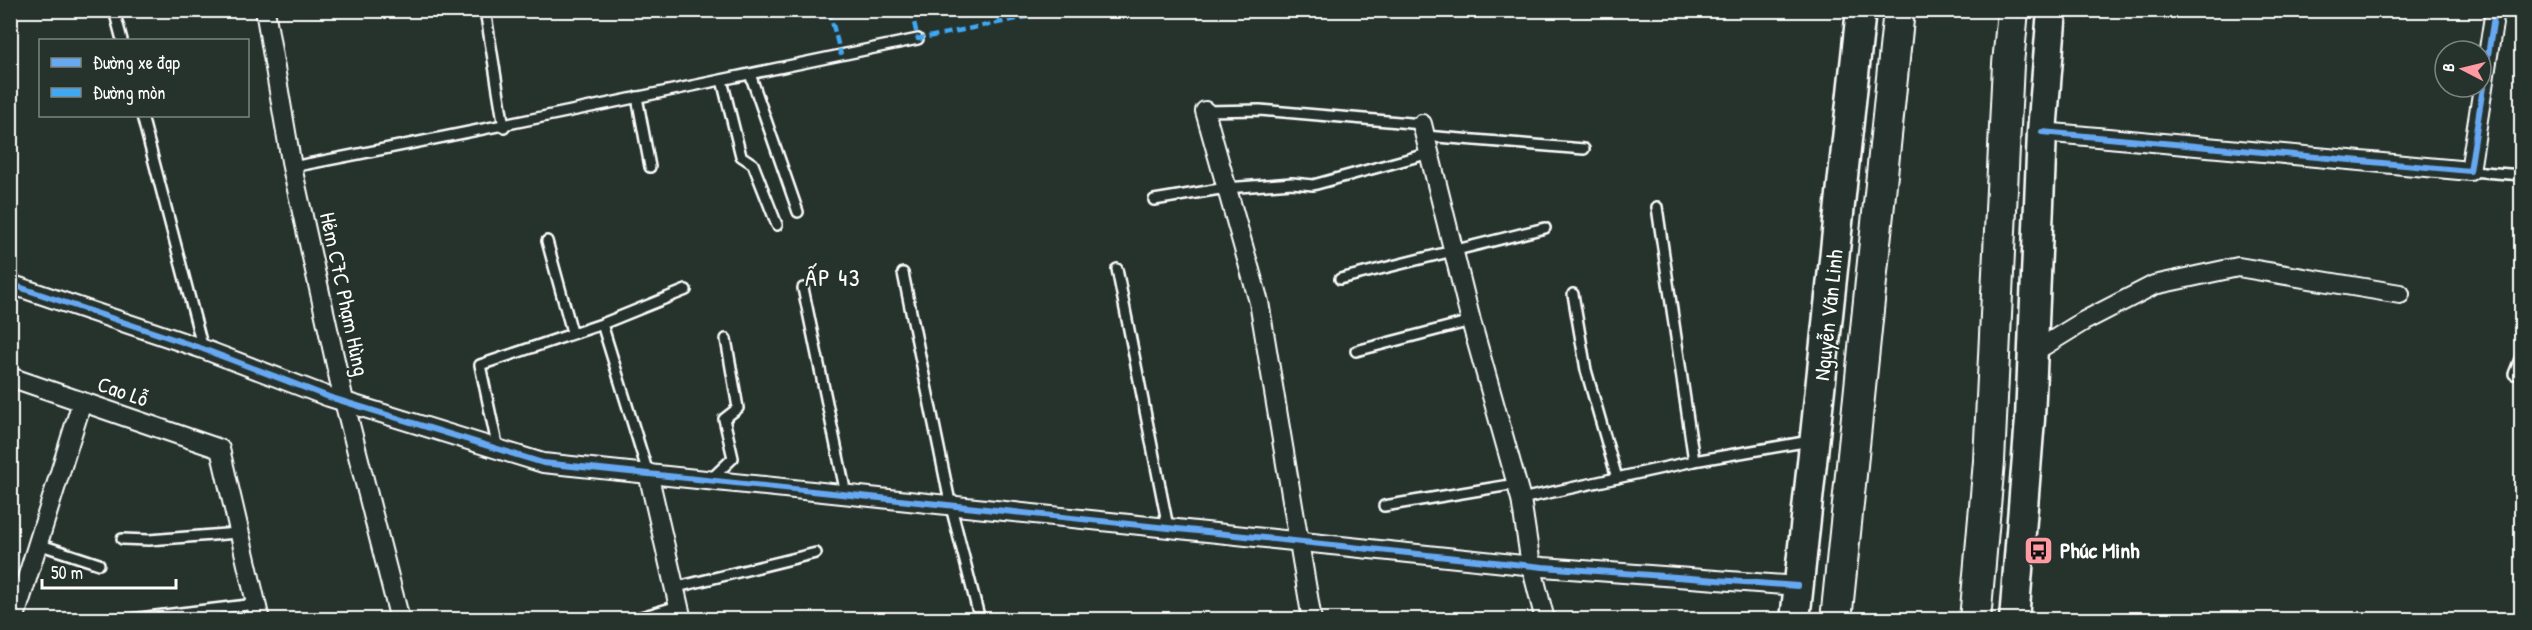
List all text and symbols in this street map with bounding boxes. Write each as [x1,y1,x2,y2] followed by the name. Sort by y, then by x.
[39,39,249,117] legend
[2433,39,2493,99] north arrow
[93,50,180,75] text: Đường xe đạp
[2437,62,2460,73] text: B
[93,80,165,105] text: Đường mòn
[313,209,377,379] street label: Hẻm C7C Phạm Hùng
[1806,248,1850,382] street label: Nguyễn Văn Linh
[805,261,861,293] district label: ẤP 43
[94,368,152,414] street label: Cao Lỗ
[2023,534,2055,566] bus stop icon: Phúc Minh
[2060,535,2140,565] place label: Phúc Minh
[42,552,176,590] scale bar
[51,560,83,585] text: 50 m

